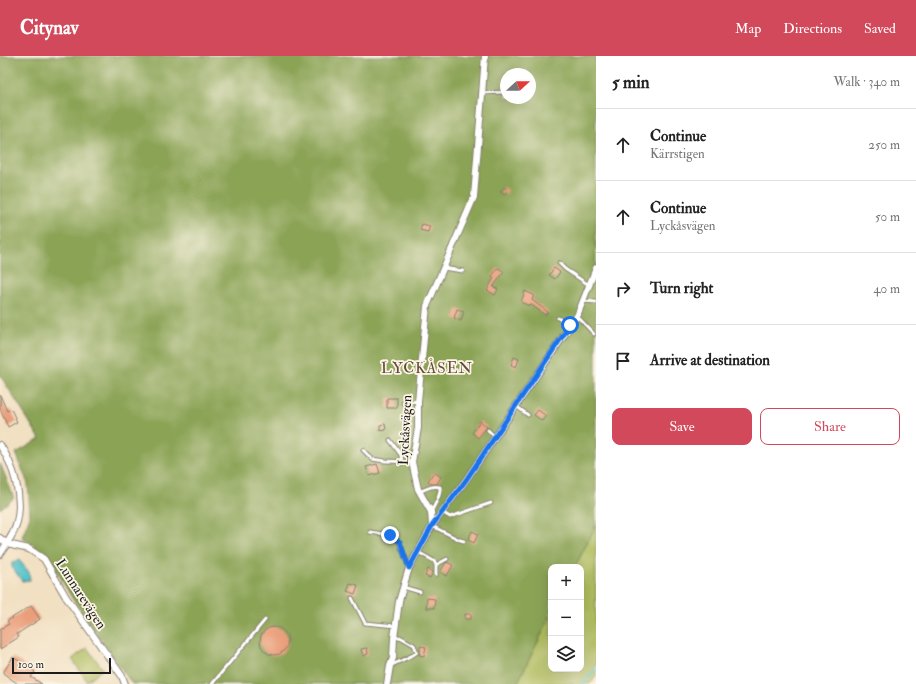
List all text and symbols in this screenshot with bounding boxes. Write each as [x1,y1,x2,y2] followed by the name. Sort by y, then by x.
[20,16,79,40] text: Citynav
[735,20,761,37] text: Map
[783,20,842,37] text: Directions
[864,20,896,37] text: Saved
[500,68,536,104] north arrow
[612,72,650,93] text: 5 min
[834,74,900,90] text: Walk · 340 m
[650,127,706,146] text: Continue
[612,134,634,156] icon: ahead
[868,137,900,153] text: 250 m
[650,146,705,162] text: Kärrstigen
[650,199,706,218] text: Continue
[612,206,634,228] icon: ahead
[875,209,900,225] text: 50 m
[650,218,716,234] text: Lyckåsvägen
[612,278,634,300] icon: right
[650,279,713,298] text: Turn right
[874,281,900,297] text: 40 m
[561,316,579,334] route start
[612,350,634,372] icon: arrive
[650,351,770,370] text: Arrive at destination
[381,358,473,378] district label: LYCKÅSEN
[395,394,416,466] street label: Lyckåsvägen
[612,408,752,445] button: Save
[760,408,900,445] button: Share
[381,526,399,544] route end
[52,556,110,632] street label: Lunnarevägen
[548,564,584,672] map controls
[548,564,584,600] button: +
[548,600,584,636] button: −
[548,636,584,672] button: layers
[12,656,111,675] scale bar
[18,658,44,671] text: 100 m

